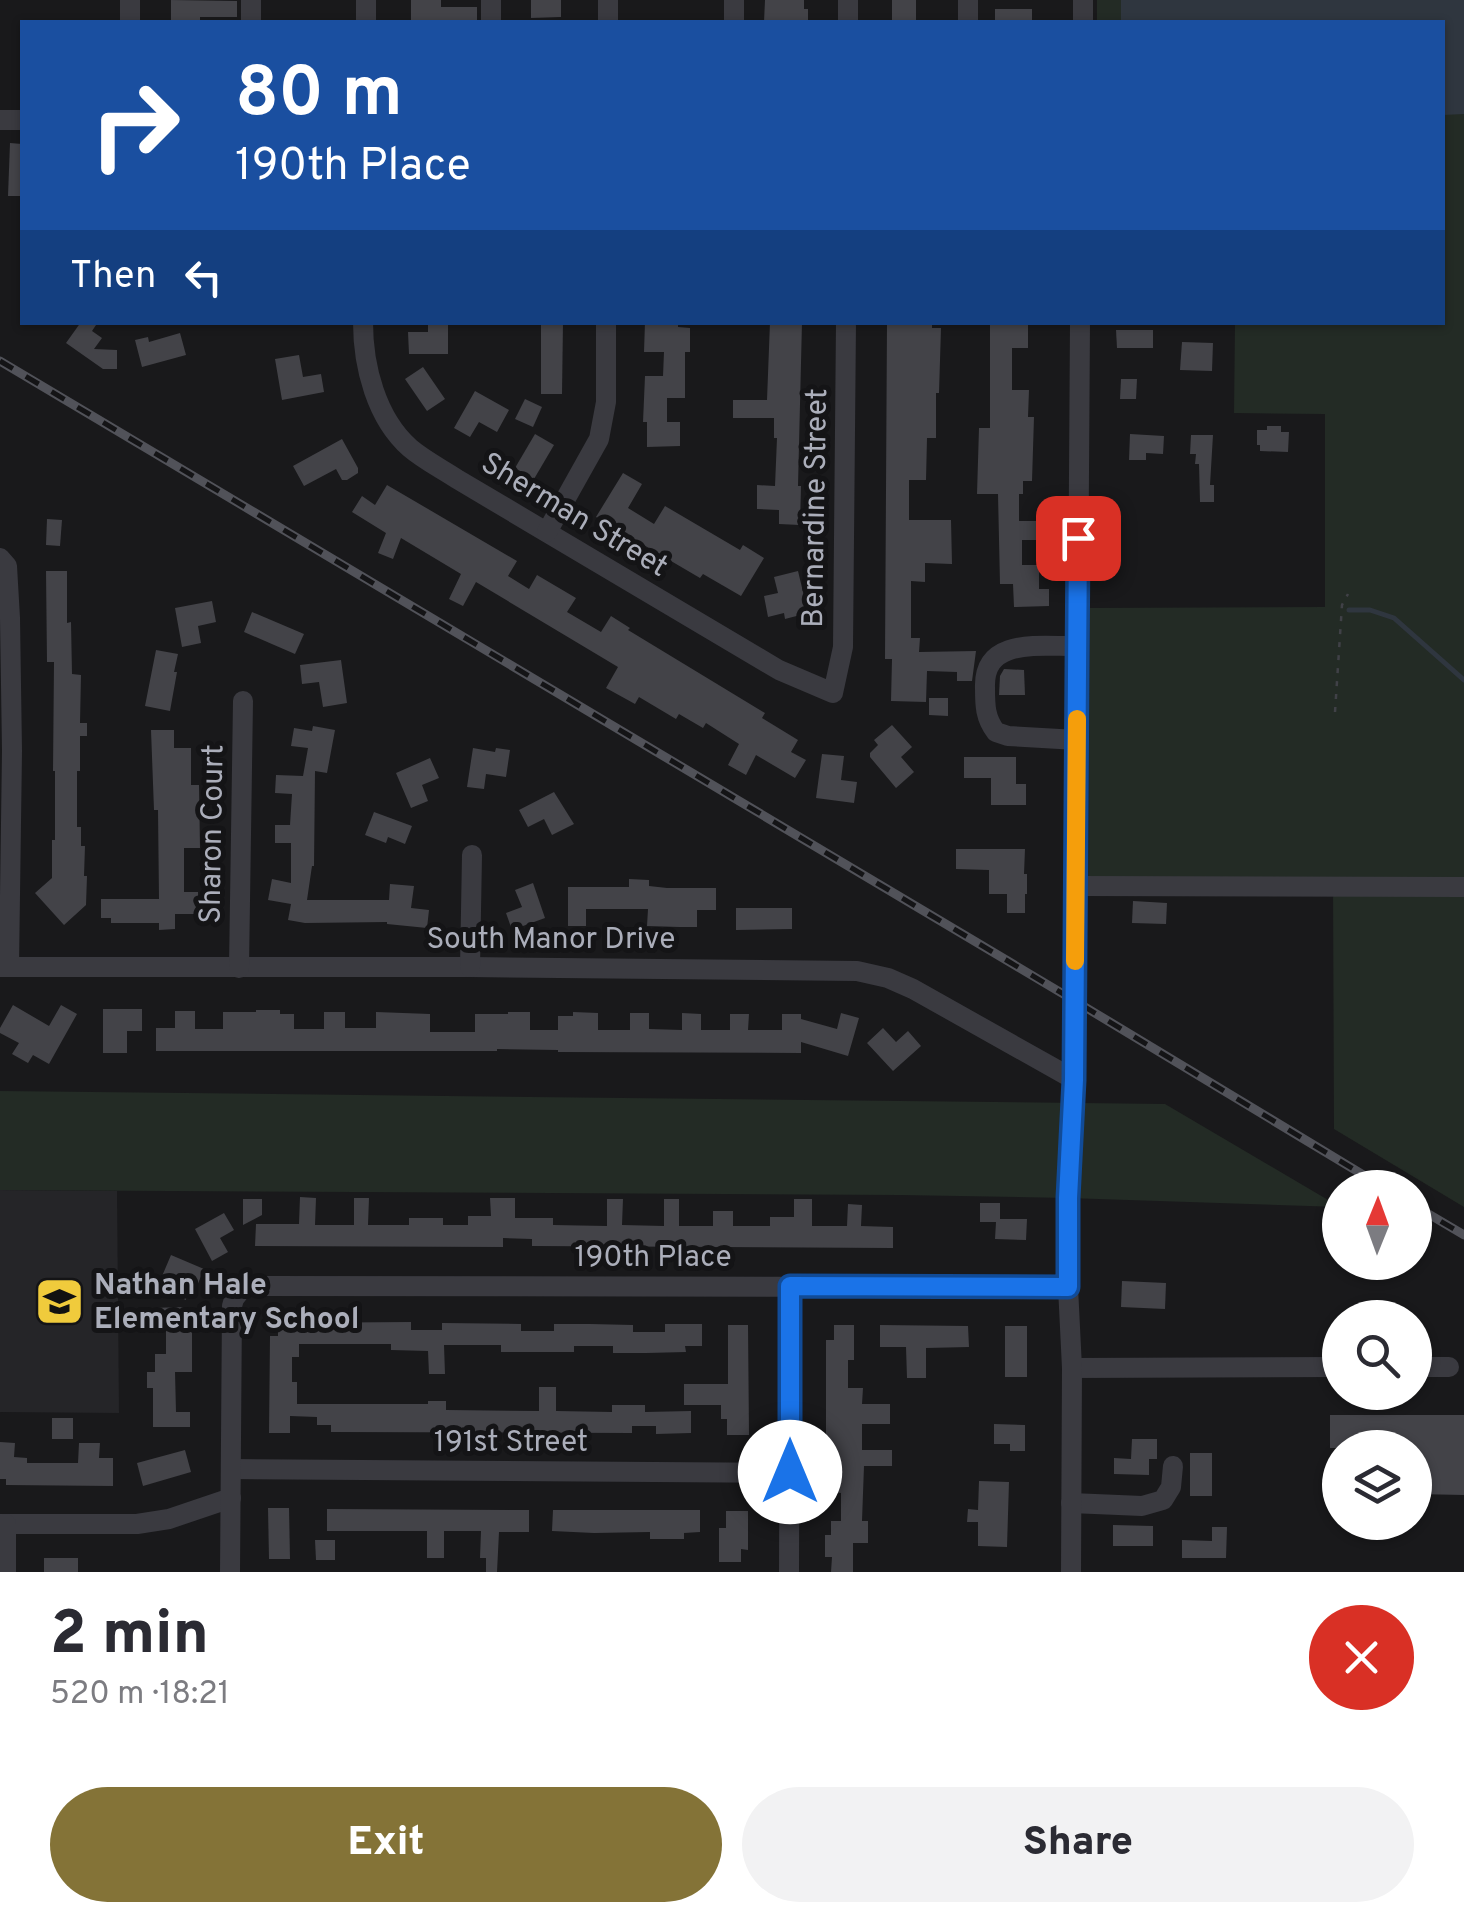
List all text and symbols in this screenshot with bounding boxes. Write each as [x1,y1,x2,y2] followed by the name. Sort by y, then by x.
[235,52,403,141] text: 80 m
[70,60,200,190] icon: right
[235,139,471,196] text: 190th Place
[176,250,231,305] icon: left
[70,253,156,302] text: Then
[796,388,837,628] street label: Bernardine Street
[474,446,674,586] street label: Sherman Street
[1036,496,1121,581] pin
[1051,511,1106,566] icon: arrive
[193,744,234,924] street label: Sharon Court
[427,922,675,959] street label: South Manor Drive
[1322,1170,1432,1280] north arrow
[1322,1170,1432,1540] map controls
[574,1240,732,1277] street label: 190th Place
[94,1268,360,1339] place label: Nathan Hale Elementary School
[33,1275,85,1327] school or university icon: Nathan Hale Elementary School
[1322,1300,1432,1410] button: search
[738,1420,842,1524] position arrow
[434,1425,588,1462] street label: 191st Street
[1322,1430,1432,1540] button: layers
[50,1599,209,1675] text: 2 min
[1309,1605,1414,1710] button: close
[50,1675,230,1715] text: 520 m · 18:21
[50,1787,722,1902] button: Exit
[742,1787,1414,1902] button: Share

